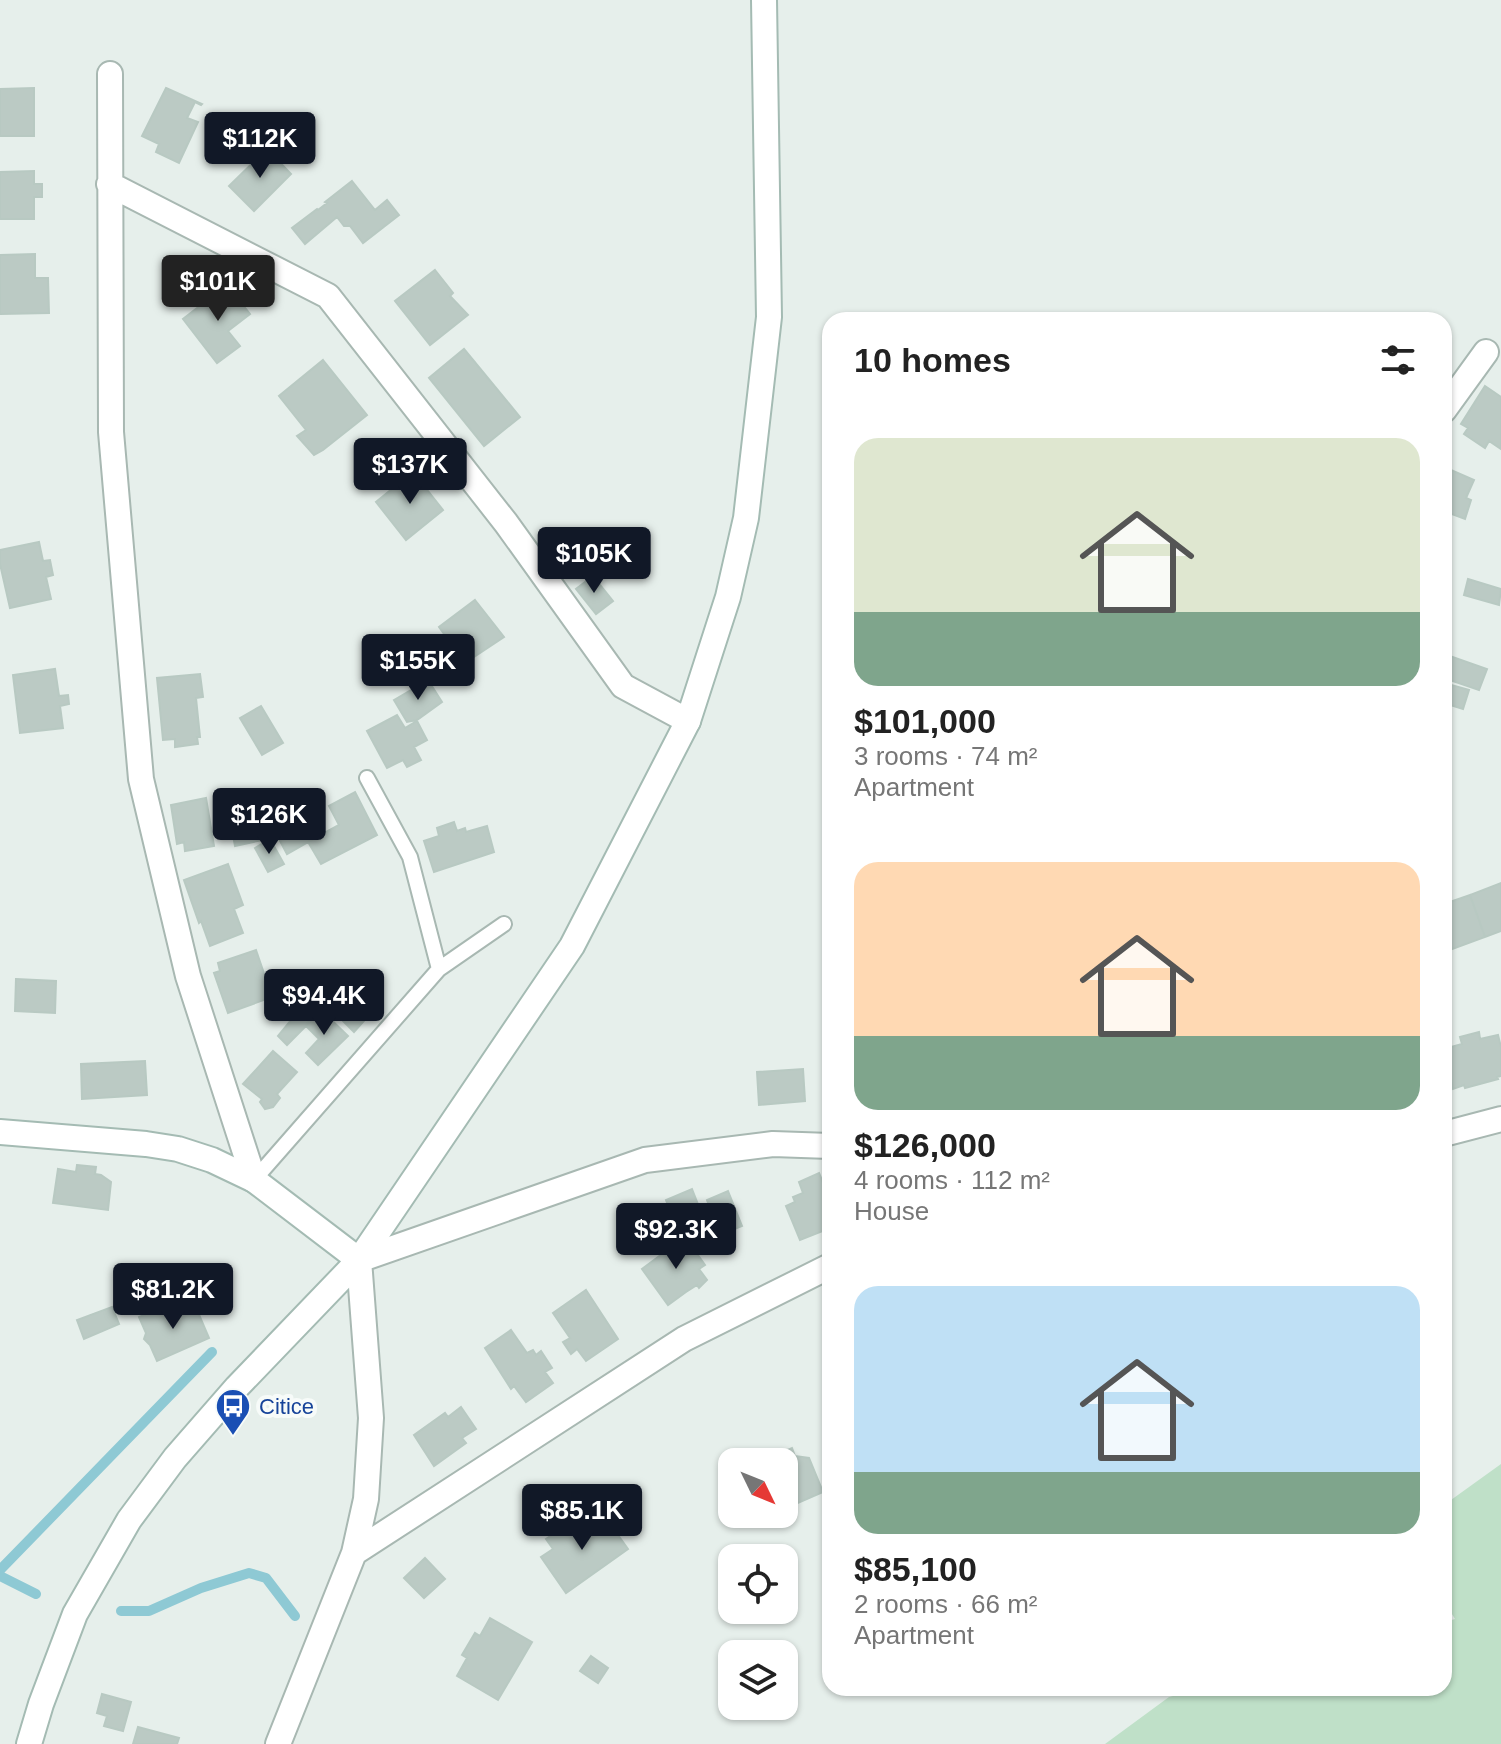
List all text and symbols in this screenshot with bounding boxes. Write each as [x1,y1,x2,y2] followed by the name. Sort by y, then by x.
[204,112,316,180] pin: $112K
[222,123,298,153] text: $112K
[162,255,274,323] pin: $101K
[180,266,256,296] text: $101K
[1376,338,1420,382] icon: filters
[854,341,1011,379] text: 10 homes
[354,438,466,506] pin: $137K
[372,449,448,479] text: $137K
[1065,490,1209,634] icon: home
[538,527,650,595] pin: $105K
[556,538,632,568] text: $105K
[362,634,474,702] pin: $155K
[380,645,456,675] text: $155K
[854,702,996,740] text: $101,000
[854,741,1038,771] text: 3 rooms · 74 m²
[854,772,974,802] text: Apartment
[213,788,325,856] pin: $126K
[231,799,307,829] text: $126K
[1065,914,1209,1058] icon: home
[259,969,389,1037] pin: $94.4K
[282,980,366,1010] text: $94.4K
[854,1126,996,1164] text: $126,000
[854,1165,1050,1195] text: 4 rooms · 112 m²
[854,1196,929,1226] text: House
[611,1203,741,1271] pin: $92.3K
[634,1214,718,1244] text: $92.3K
[108,1263,238,1331] pin: $81.2K
[131,1274,215,1304] text: $81.2K
[1065,1338,1209,1482] icon: home
[214,1387,252,1437] bus stop icon: Citice
[259,1394,314,1419] place label: Citice
[718,1448,798,1528] north arrow
[718,1448,798,1720] map controls
[517,1484,647,1552] pin: $85.1K
[540,1495,624,1525] text: $85.1K
[718,1544,798,1624] button: locate
[854,1550,977,1588] text: $85,100
[854,1589,1038,1619] text: 2 rooms · 66 m²
[854,1620,974,1650] text: Apartment
[718,1640,798,1720] button: layers

